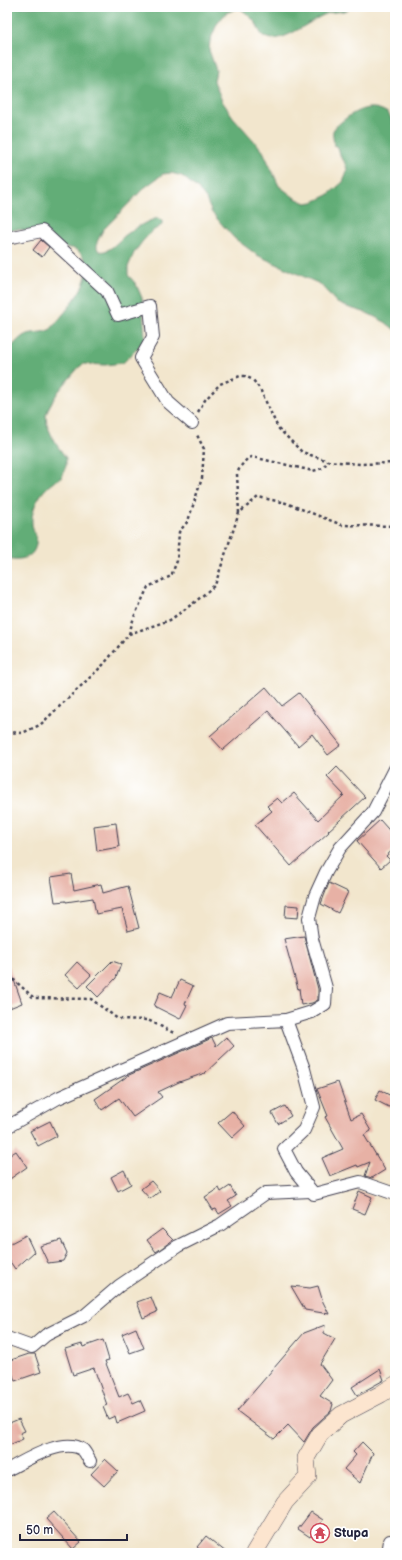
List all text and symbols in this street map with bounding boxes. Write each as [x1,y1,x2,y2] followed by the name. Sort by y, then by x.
[20,1516,127,1542] scale bar
[309,1522,331,1544] temple icon: Stupa
[26,1523,53,1538] text: 50 m
[334,1525,368,1541] place label: Stupa

